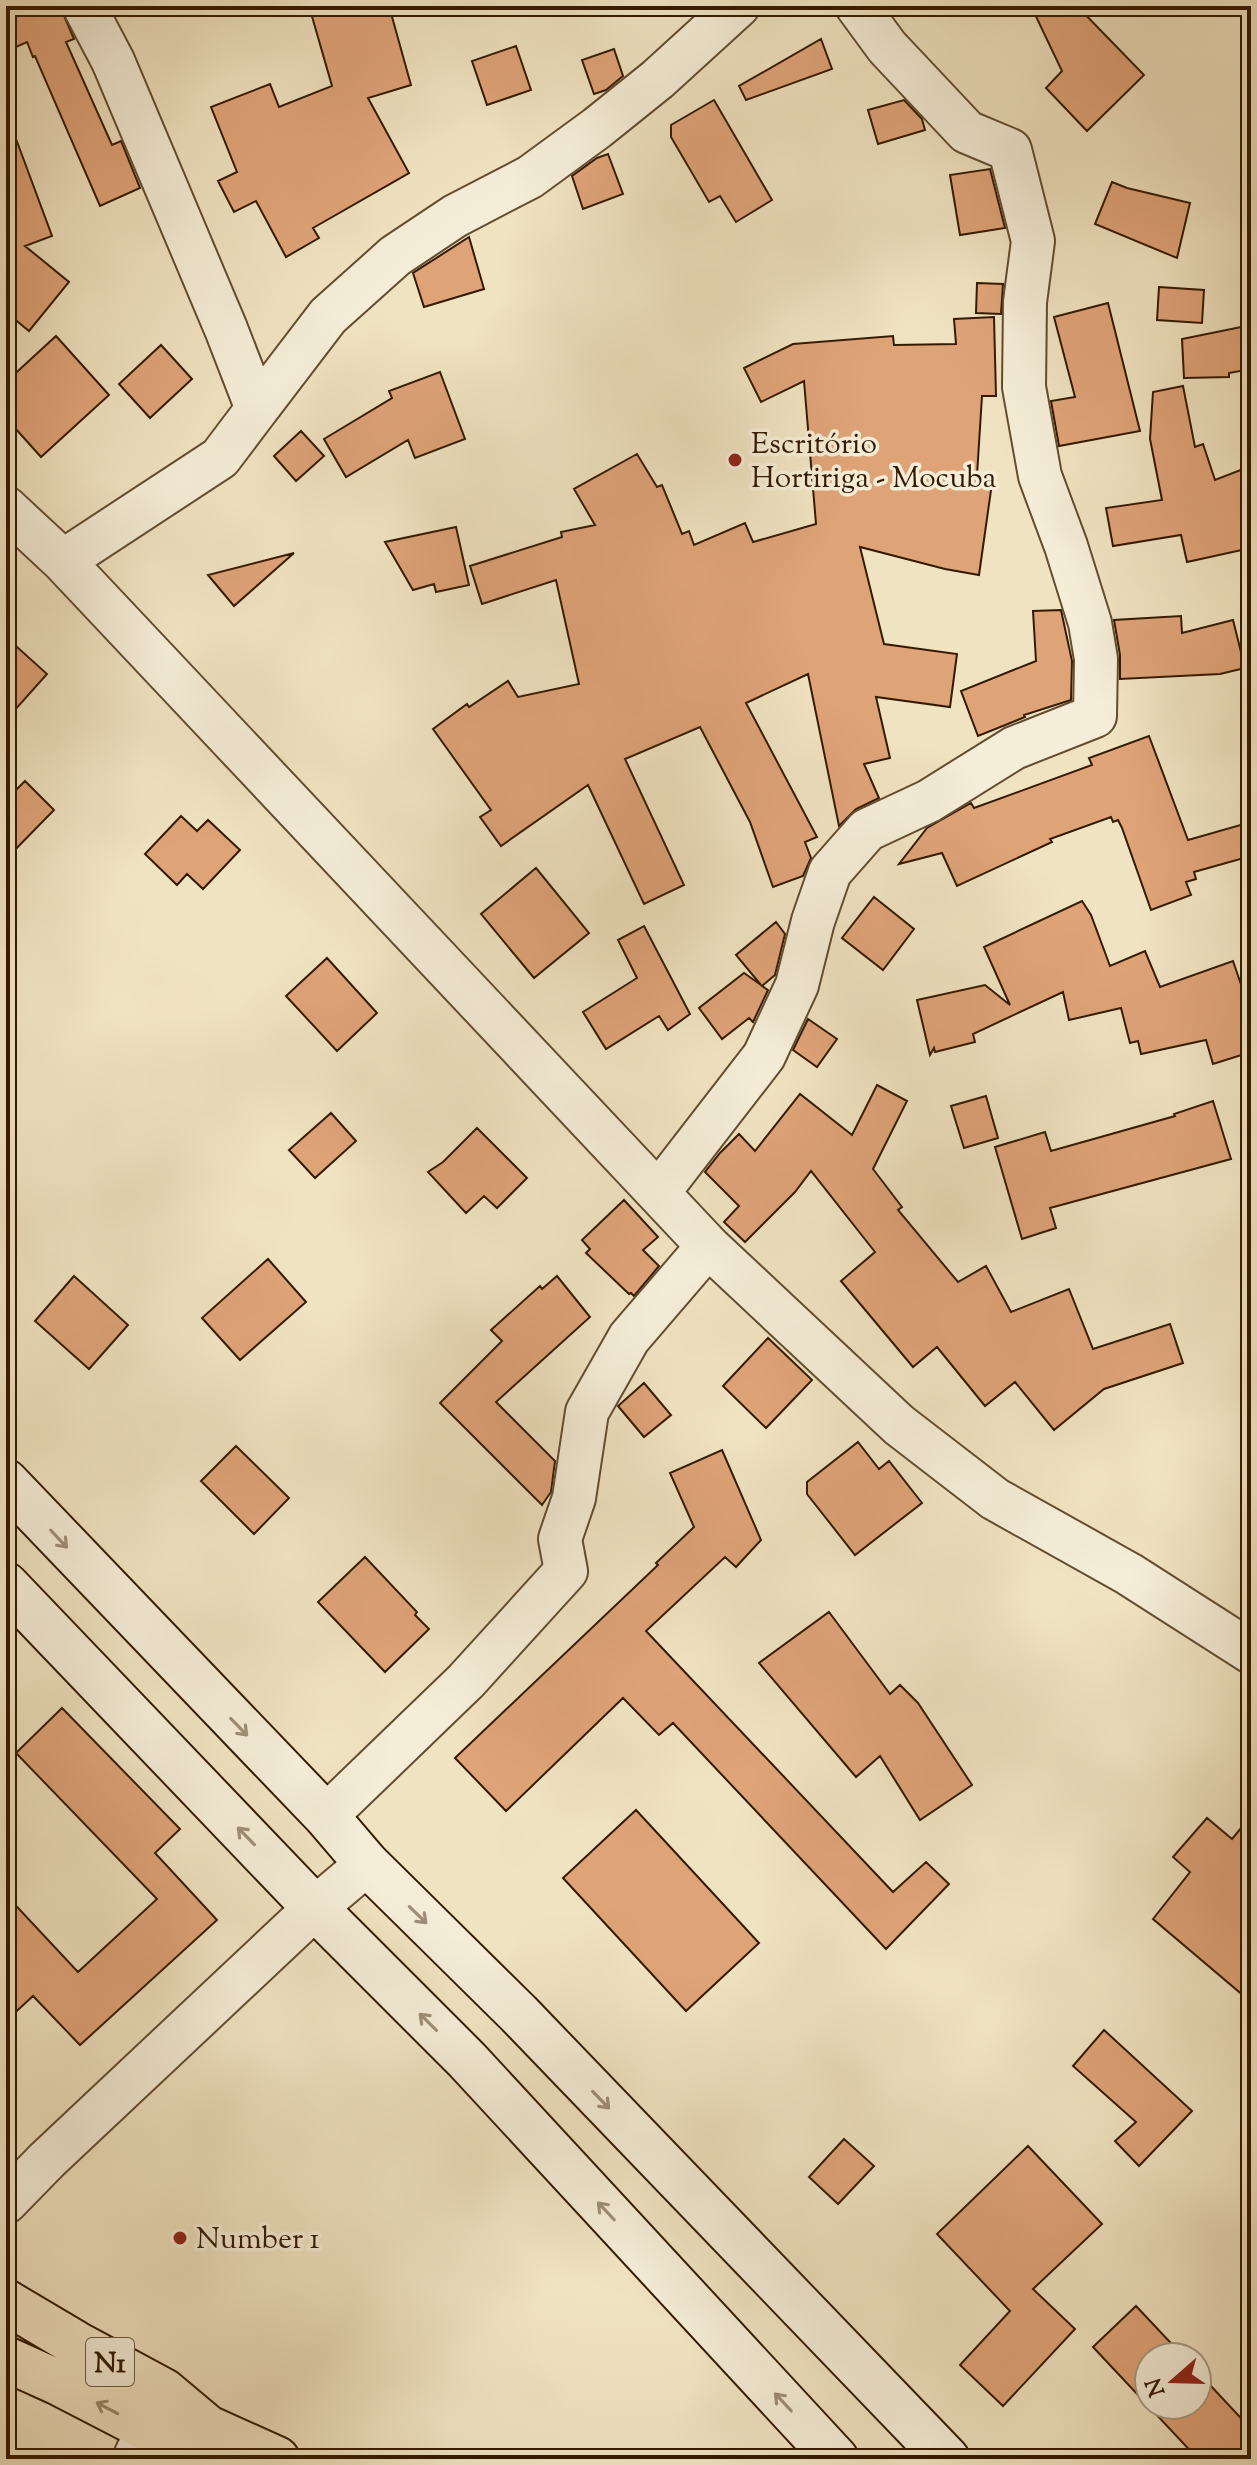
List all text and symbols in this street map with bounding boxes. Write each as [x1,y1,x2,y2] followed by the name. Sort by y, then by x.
[751,424,997,501] place label: Escritório Hortiriga - Mocuba
[726,451,744,469] marker: Escritório Hortiriga - Mocuba
[50,1529,69,1549] one-way arrow
[229,1717,248,1736] one-way arrow
[237,1827,256,1846] one-way arrow
[408,1905,427,1924] one-way arrow
[419,2013,438,2032] one-way arrow
[591,2090,610,2109] one-way arrow
[597,2201,616,2221] one-way arrow
[196,2219,320,2262] place label: Number 1
[171,2229,189,2247] marker: Number 1
[86,2338,134,2386] road number: N1
[1133,2341,1213,2421] north arrow
[1139,2373,1175,2401] text: N
[774,2392,793,2412] one-way arrow
[96,2400,120,2416] one-way arrow

